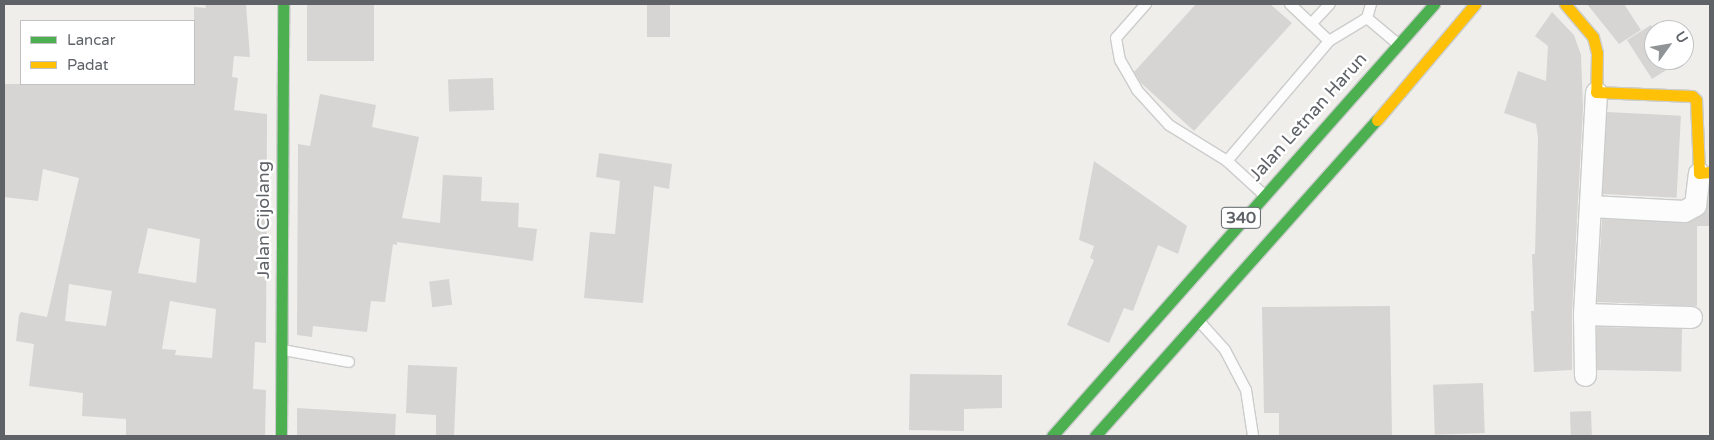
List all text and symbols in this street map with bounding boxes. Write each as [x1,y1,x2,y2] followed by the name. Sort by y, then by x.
[20,20,195,85] legend
[1644,20,1694,70] north arrow
[1671,28,1691,46] text: U
[67,31,115,49] text: Lancar
[1245,48,1371,186] street label: Jalan Letnan Harun
[67,56,109,74] text: Padat
[252,161,274,279] street label: Jalan Cijolang
[1220,204,1262,232] road number: 340

